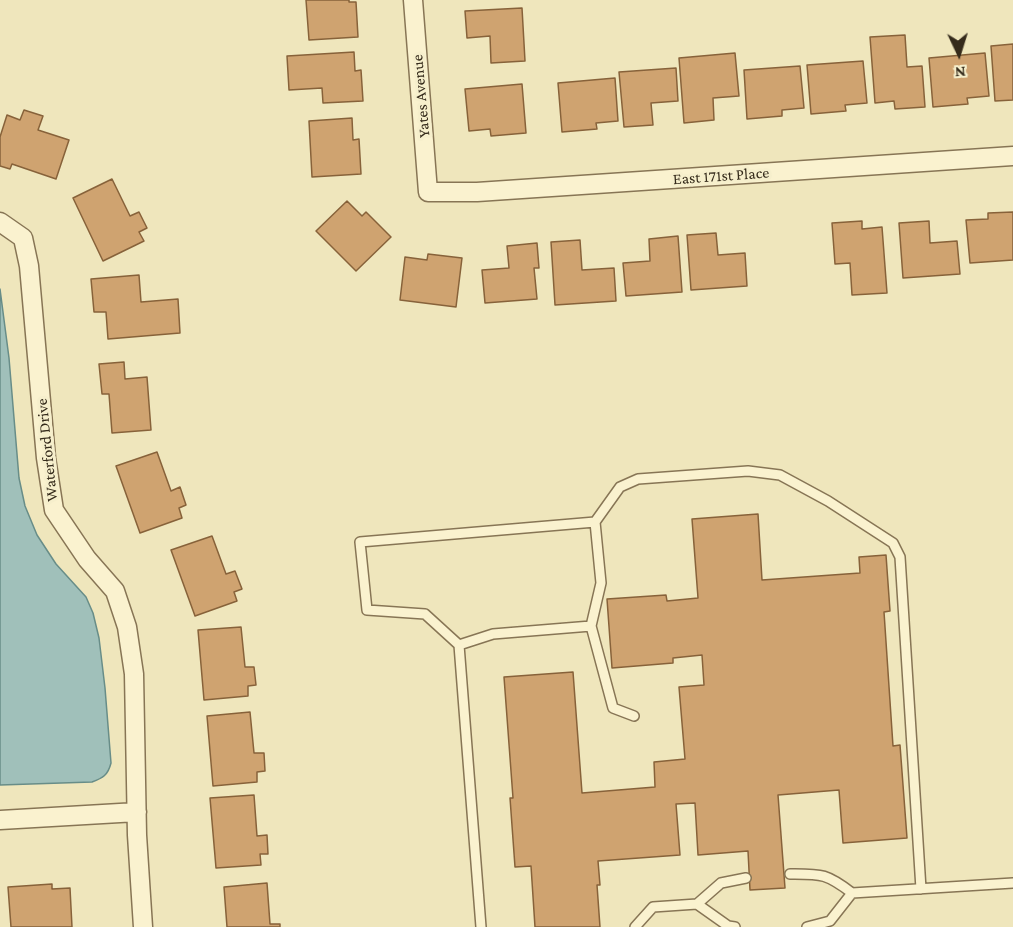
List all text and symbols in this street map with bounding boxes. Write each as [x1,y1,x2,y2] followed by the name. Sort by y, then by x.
[929,24,989,84] north arrow
[408,54,434,138] street label: Yates Avenue
[954,64,966,81] text: N
[672,163,770,189] street label: East 171st Place
[32,398,62,502] street label: Waterford Drive

